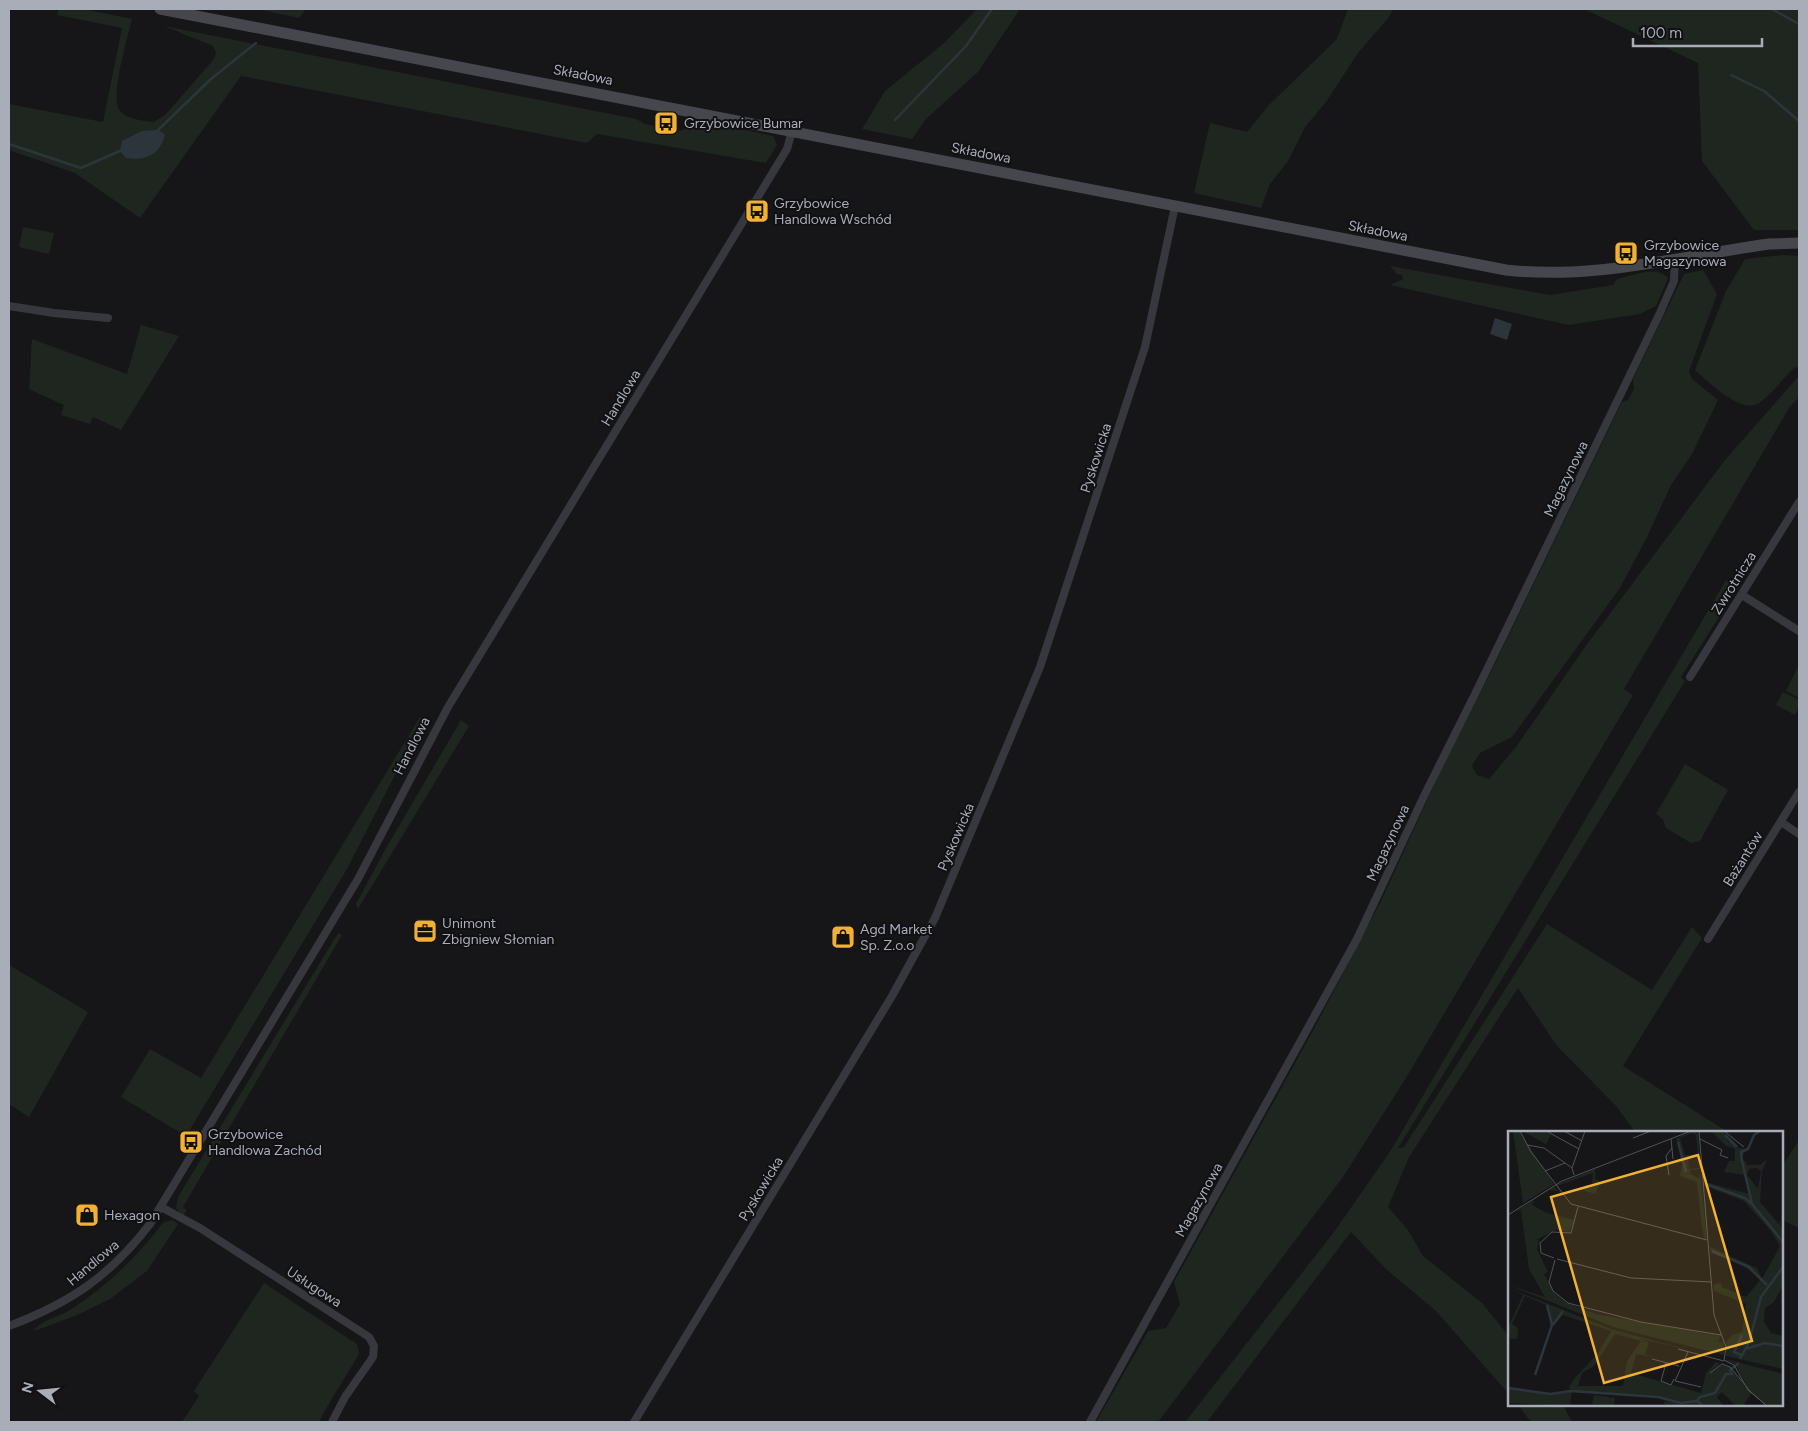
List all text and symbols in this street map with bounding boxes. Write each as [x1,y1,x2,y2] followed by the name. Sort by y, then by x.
[1633,15,1762,47] scale bar
[1640,24,1682,42] text: 100 m
[552,61,614,89] street label: Składowa
[653,110,679,136] bus stop icon: Grzybowice Bumar
[684,115,803,132] place label: Grzybowice Bumar
[950,139,1012,167] street label: Składowa
[774,195,892,228] place label: Grzybowice Handlowa Wschód
[744,198,770,224] bus stop icon: Grzybowice Handlowa Wschód
[1347,217,1409,245] street label: Składowa
[1644,237,1726,270] place label: Grzybowice Magazynowa
[1613,240,1639,266] bus stop icon: Grzybowice Magazynowa
[598,367,644,429] street label: Handlowa
[1077,421,1115,495] street label: Pyskowicka
[1540,438,1592,520] street label: Magazynowa
[1708,548,1760,618] street label: Zwrotnicza
[390,714,434,778] street label: Handlowa
[934,800,978,874] street label: Pyskowicka
[1363,802,1413,884] street label: Magazynowa
[1719,828,1767,890] street label: Bażantów
[442,915,555,948] place label: Unimont Zbigniew Słomian
[412,918,438,944] office icon: Unimont Zbigniew Słomian
[860,921,933,954] place label: Agd Market Sp. Z.o.o
[830,924,856,950] shop icon: Agd Market Sp. Z.o.o
[208,1126,322,1159] place label: Grzybowice Handlowa Zachód
[178,1129,204,1155] bus stop icon: Grzybowice Handlowa Zachód
[1508,1131,1783,1406] inset map
[735,1154,787,1224] street label: Pyskowicka
[1172,1160,1226,1240] street label: Magazynowa
[74,1202,100,1228] shop icon: Hexagon
[104,1207,160,1224] place label: Hexagon
[64,1236,122,1290] street label: Handlowa
[283,1263,345,1311] street label: Usługowa
[15,1366,65,1416] north arrow
[18,1380,38,1395] text: N

